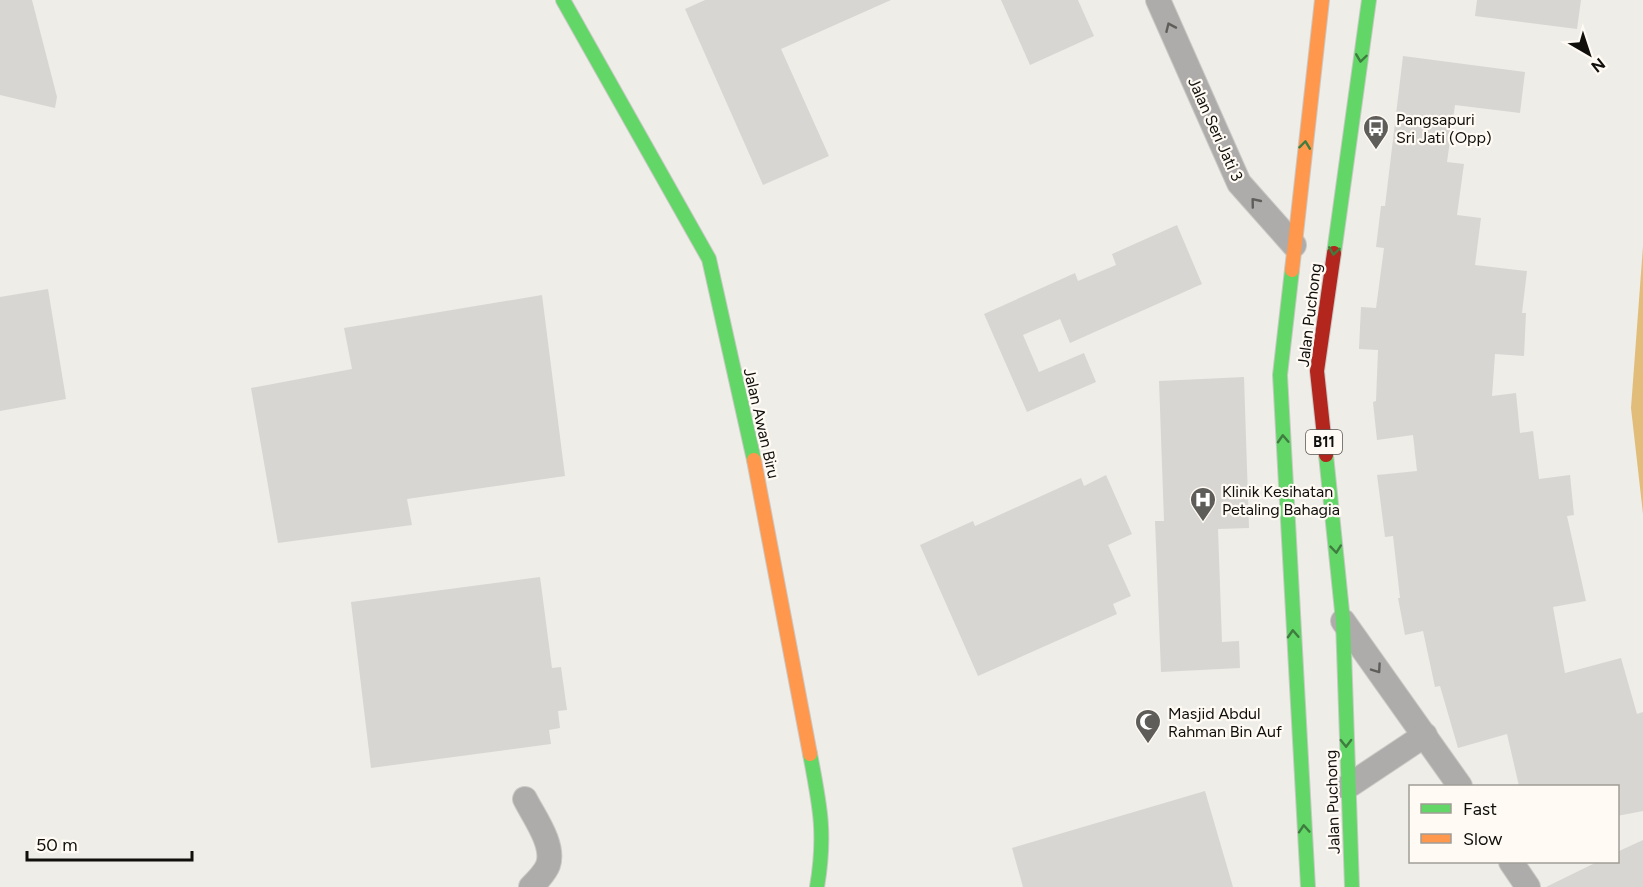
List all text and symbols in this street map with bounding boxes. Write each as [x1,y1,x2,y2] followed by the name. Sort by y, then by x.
[1166,22,1178,33] one-way arrow
[1559,24,1619,84] north arrow
[1355,53,1367,63] one-way arrow
[1587,54,1609,77] text: N
[1184,74,1247,184] street label: Jalan Seri Jati 3
[1396,110,1492,147] place label: Pangsapuri Sri Jati (Opp)
[1361,113,1391,151] bus stop icon: Pangsapuri Sri Jati (Opp)
[1298,141,1311,150] one-way arrow
[1251,198,1262,209] one-way arrow
[1328,246,1340,256] one-way arrow
[1294,262,1325,368] street label: Jalan Puchong
[740,366,783,480] street label: Jalan Awan Biru
[1306,430,1342,454] road number: B11
[1277,435,1290,444] one-way arrow
[1222,482,1340,519] place label: Klinik Kesihatan Petaling Bahagia
[1188,485,1218,523] hospital icon: Klinik Kesihatan Petaling Bahagia
[1329,544,1342,553] one-way arrow
[1287,629,1300,638] one-way arrow
[1370,662,1381,673] one-way arrow
[1168,704,1282,741] place label: Masjid Abdul Rahman Bin Auf
[1133,707,1163,745] mosque icon: Masjid Abdul Rahman Bin Auf
[1340,739,1353,748] one-way arrow
[1321,750,1344,854] street label: Jalan Puchong
[1409,785,1619,863] legend
[1463,798,1497,820] text: Fast
[27,824,192,862] scale bar
[1297,824,1310,833] one-way arrow
[1463,828,1502,850] text: Slow
[36,834,78,856] text: 50 m

